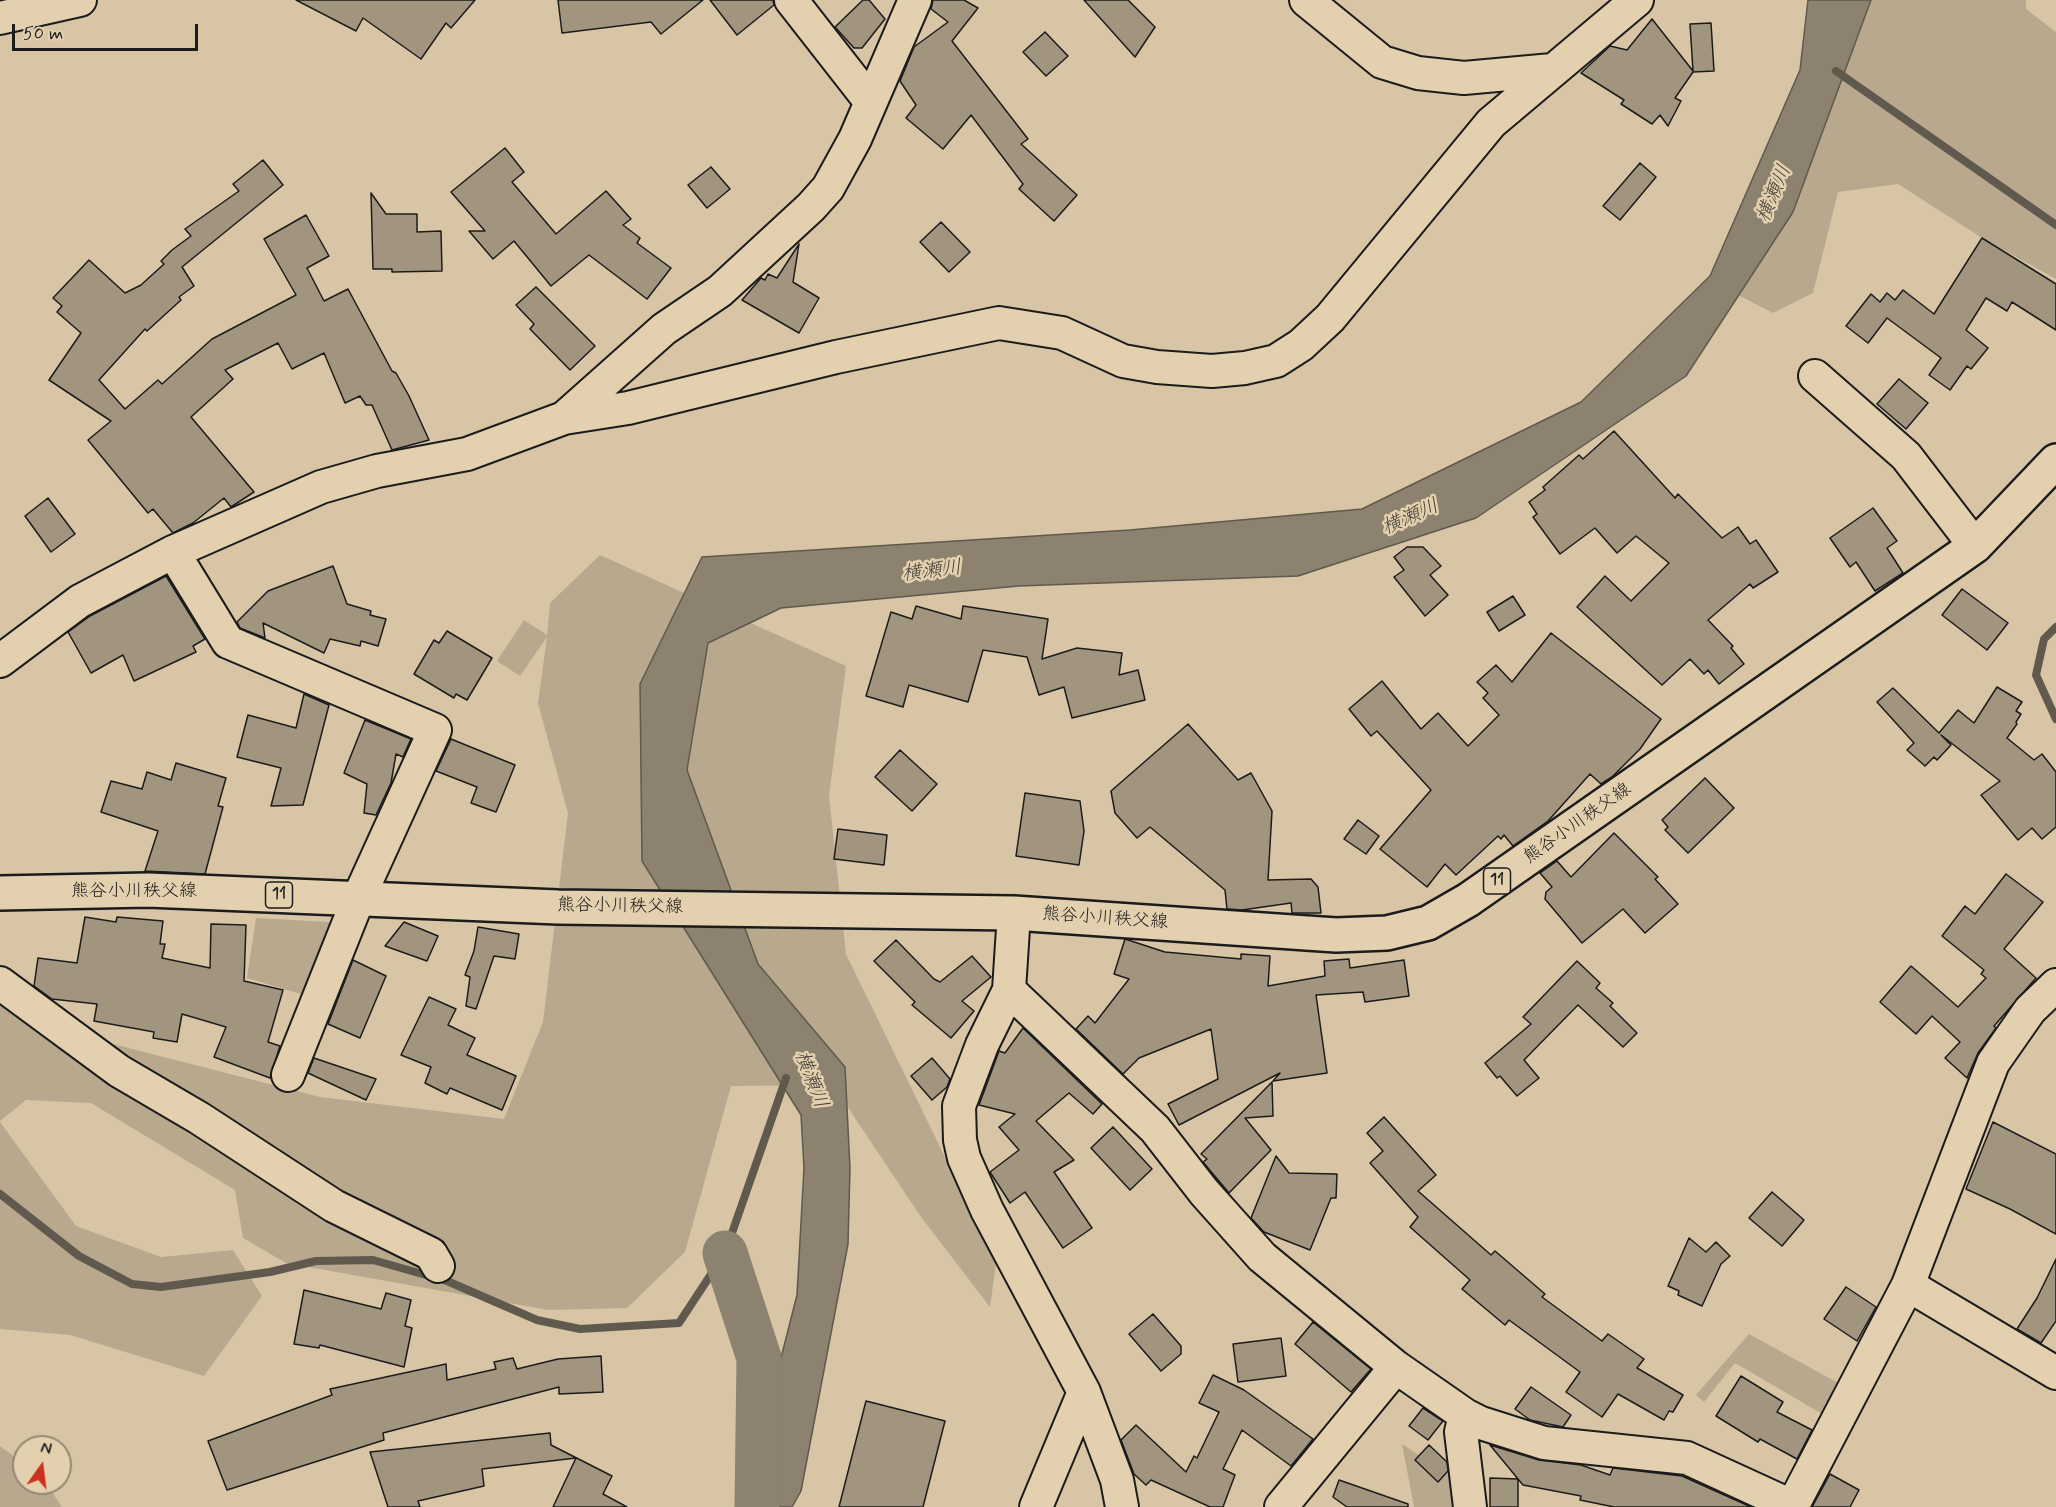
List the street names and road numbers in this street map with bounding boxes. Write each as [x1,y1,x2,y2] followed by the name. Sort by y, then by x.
[1520,779,1636,869] street label: 熊谷小川秩父線
[1484,868,1510,894] road number: 11
[71,881,197,903] street label: 熊谷小川秩父線
[266,882,292,908] road number: 11
[557,895,683,919] street label: 熊谷小川秩父線
[1041,904,1169,934] street label: 熊谷小川秩父線

